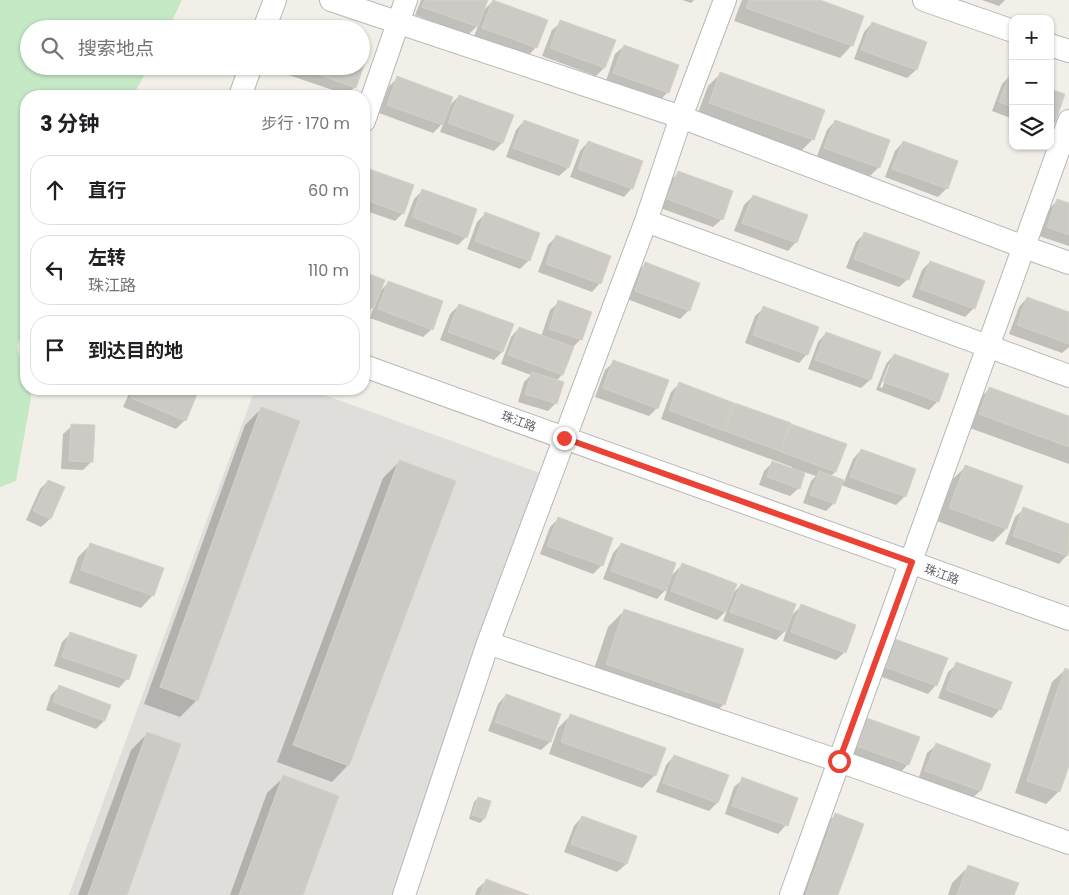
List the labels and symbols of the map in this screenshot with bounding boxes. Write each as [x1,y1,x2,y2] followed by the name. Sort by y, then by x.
[499,407,539,435] street label: 珠江路
[553,427,576,450] route end
[922,560,962,588] street label: 珠江路
[828,750,851,773] route start

